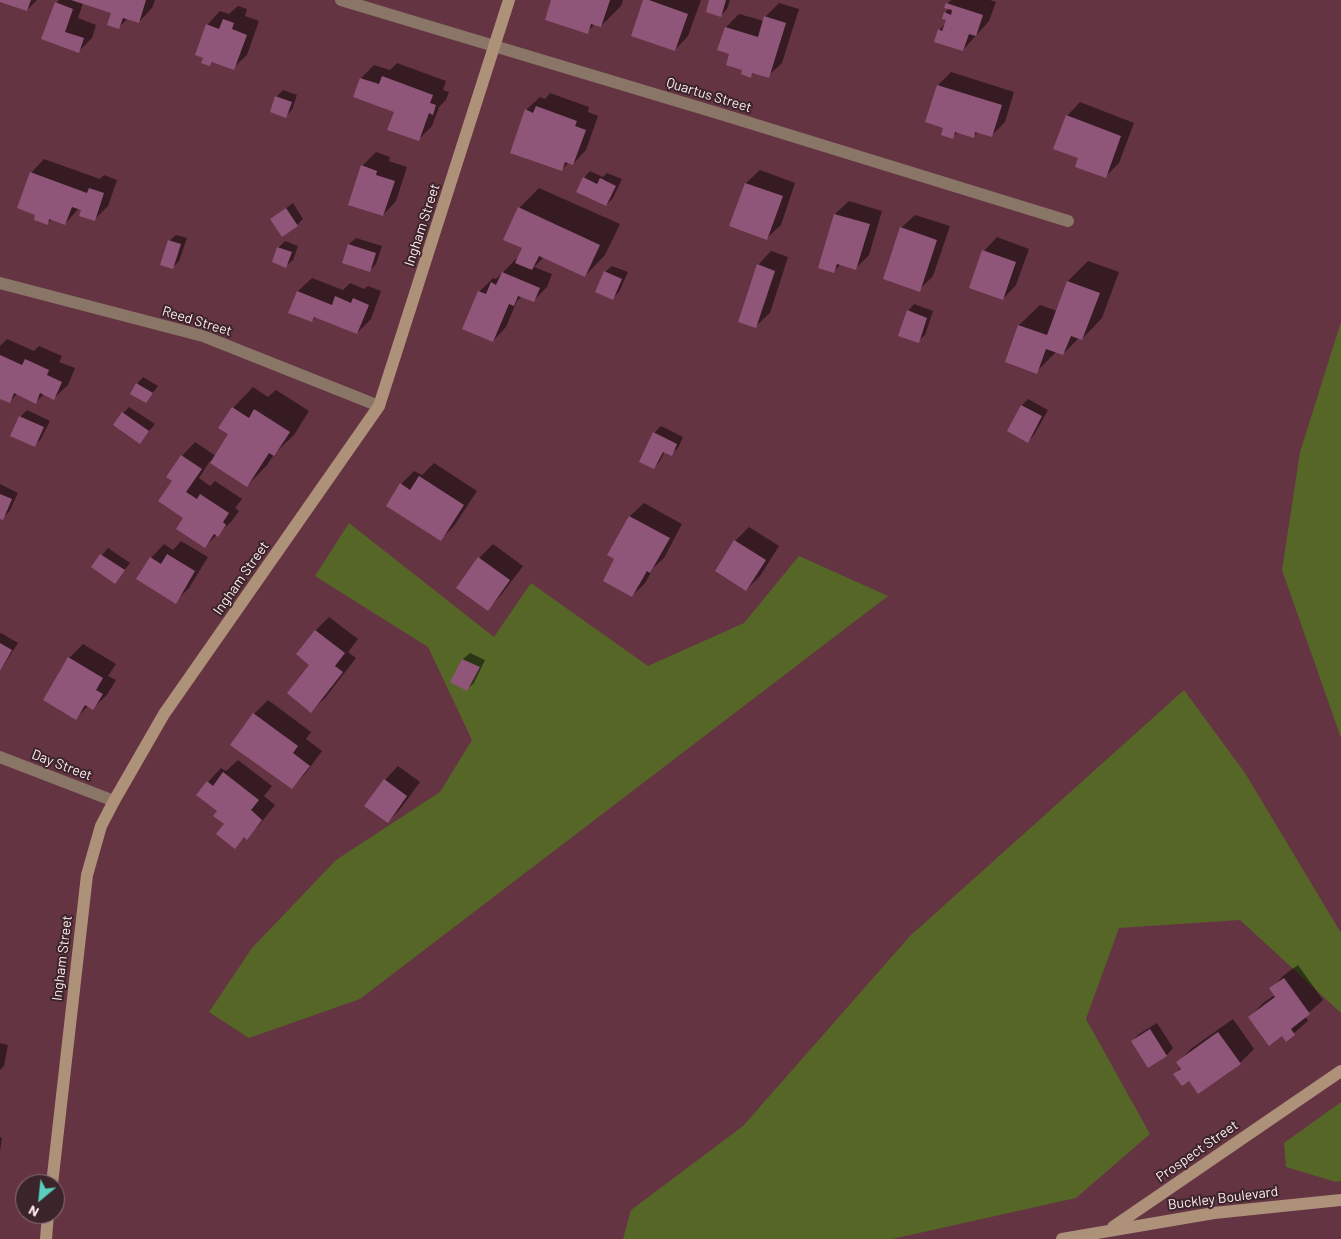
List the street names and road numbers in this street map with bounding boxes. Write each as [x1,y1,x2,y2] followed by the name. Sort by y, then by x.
[664,74,754,116] street label: Quartus Street
[401,182,443,268] street label: Ingham Street
[160,302,234,340] street label: Reed Street
[209,538,273,618] street label: Ingham Street
[30,746,94,784] street label: Day Street
[48,914,76,1002] street label: Ingham Street
[1153,1117,1241,1185] street label: Prospect Street
[1167,1183,1279,1213] street label: Buckley Boulevard

